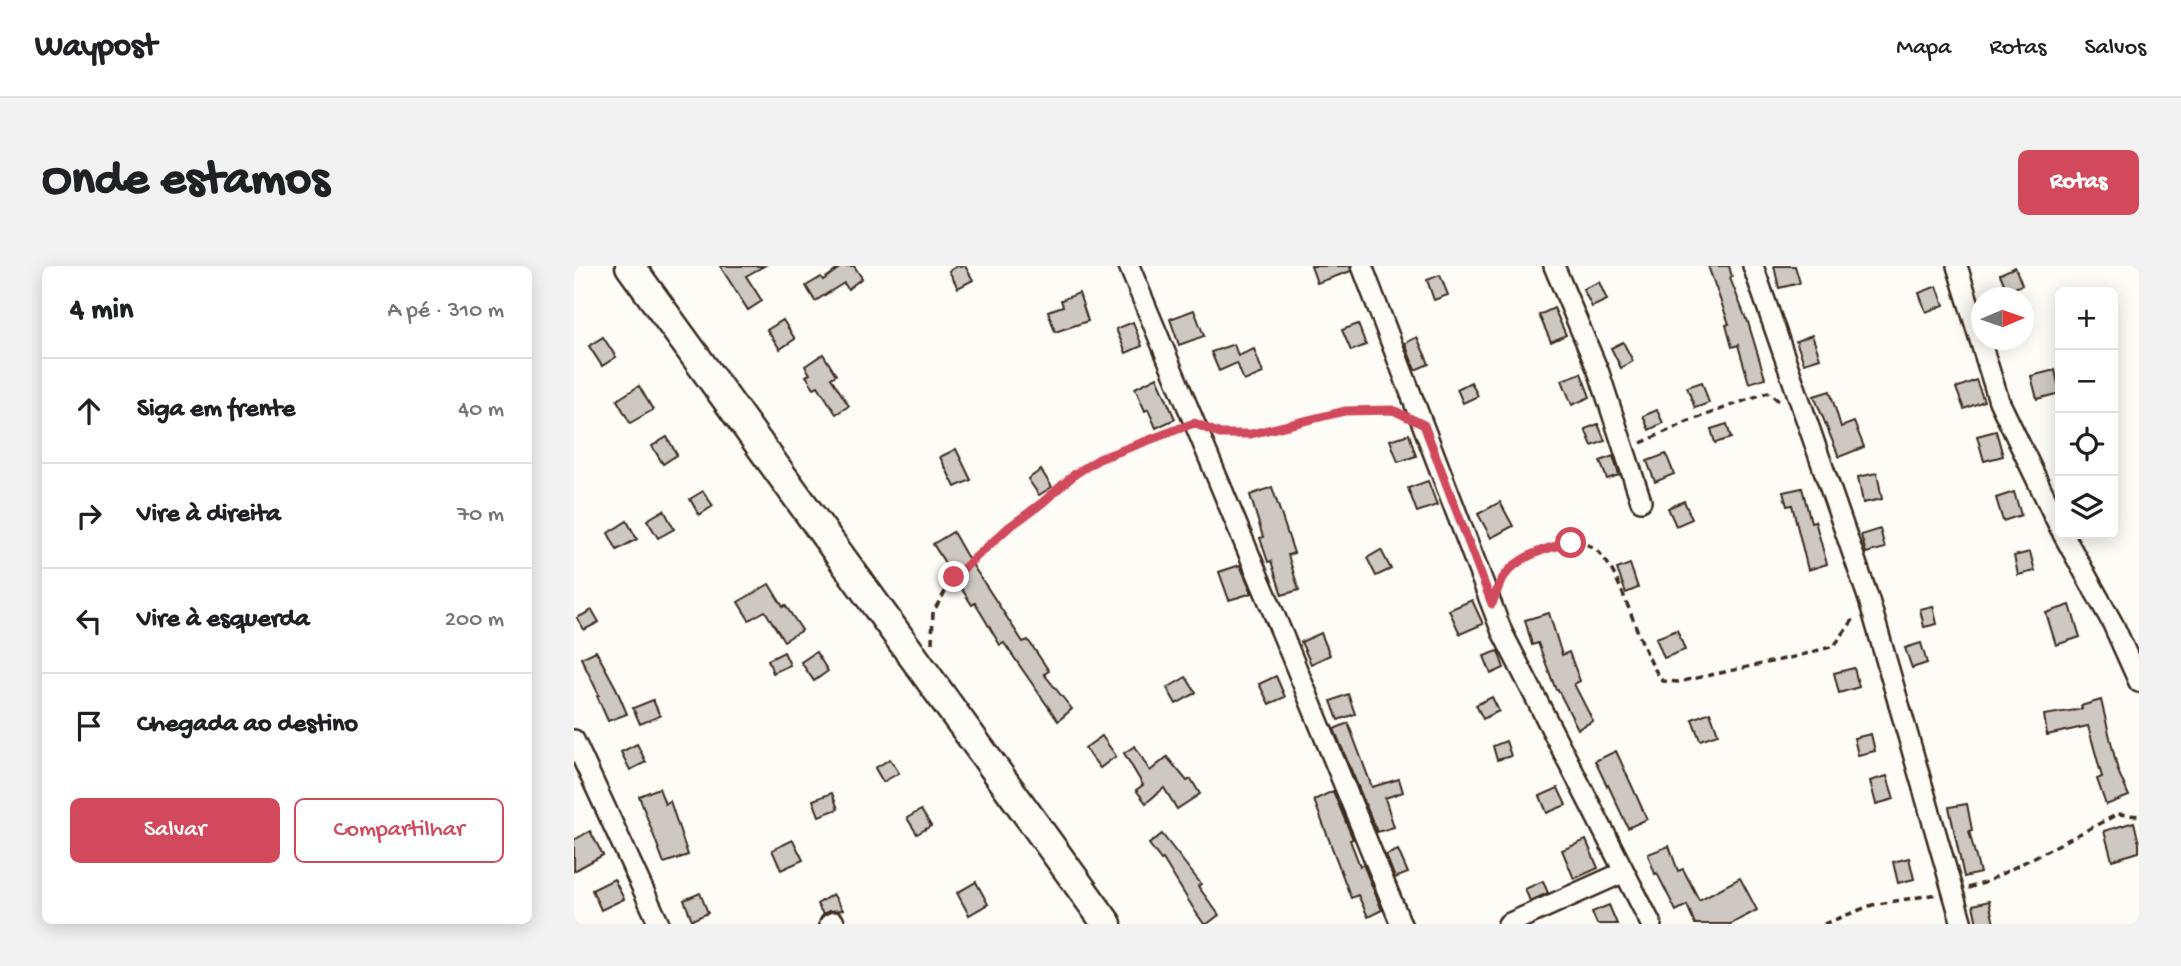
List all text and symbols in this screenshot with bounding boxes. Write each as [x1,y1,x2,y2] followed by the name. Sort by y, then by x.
[35,29,157,67] text: Waypost
[1896,34,1951,63] text: Mapa
[1989,34,2046,63] text: Rotas
[2084,34,2146,63] text: Salvos
[2018,150,2139,215] button: Rotas
[42,153,329,211] text: Onde estamos
[1971,287,2034,350] north arrow
[2055,287,2118,539] map controls
[2055,287,2118,350] button: +
[70,294,133,329] text: 4 min
[388,298,504,325] text: A pé · 310 m
[2055,350,2118,413] button: −
[70,392,108,430] icon: ahead
[137,395,295,426] text: Siga em frente
[458,397,504,424] text: 40 m
[2055,413,2118,476] button: locate
[2055,476,2118,539] button: layers
[70,497,108,535] icon: right
[137,500,281,531] text: Vire à direita
[457,502,504,529] text: 70 m
[1555,527,1586,558] route start
[938,561,969,592] route end
[70,602,108,640] icon: left
[137,605,310,636] text: Vire à esquerda
[445,607,504,634] text: 200 m
[70,707,108,745] icon: arrive
[137,710,358,741] text: Chegada ao destino
[70,798,280,863] button: Salvar
[294,798,504,863] button: Compartilhar

